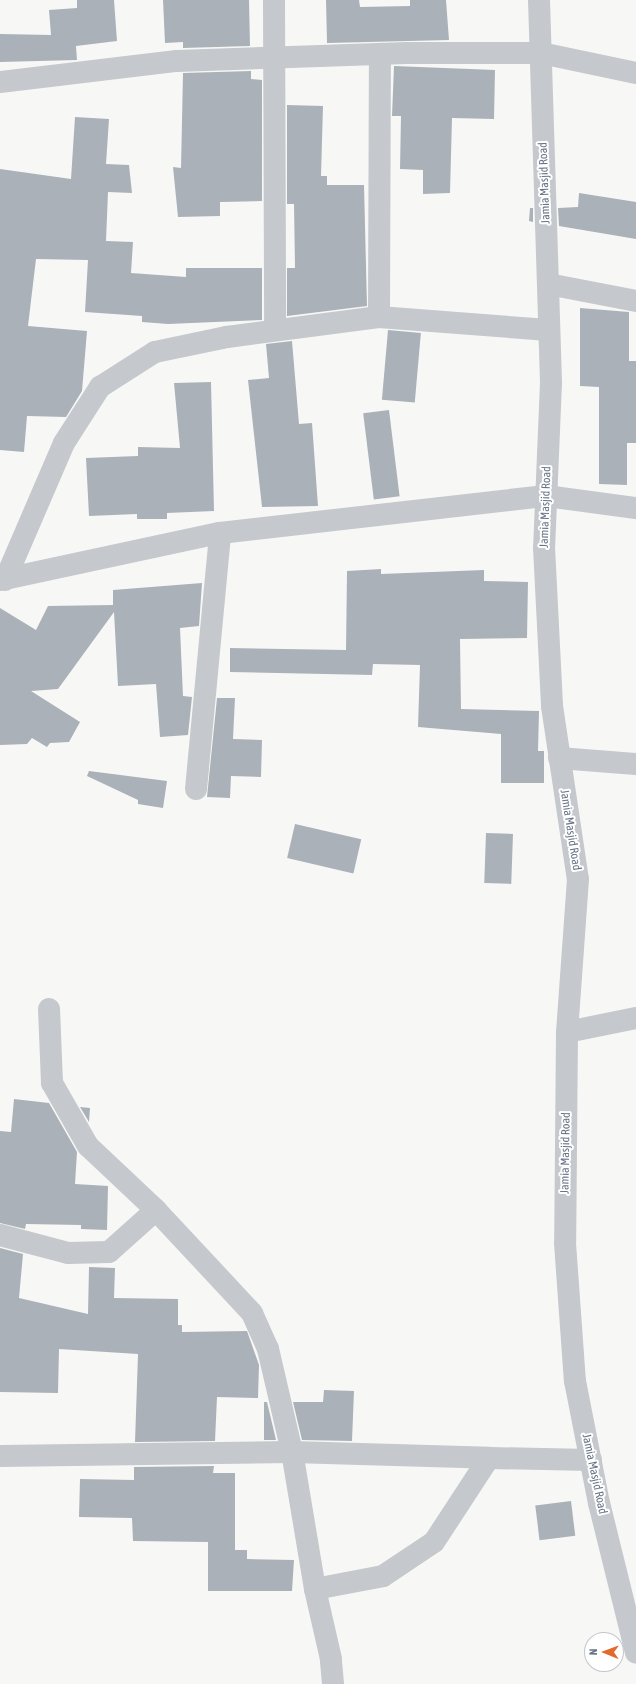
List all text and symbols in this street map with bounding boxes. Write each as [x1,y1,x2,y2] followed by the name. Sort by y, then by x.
[536,142,554,224] street label: Jamia Masjid Road
[537,466,555,548] street label: Jamia Masjid Road
[557,789,583,871] street label: Jamia Masjid Road
[558,1112,574,1194] street label: Jamia Masjid Road
[578,1433,610,1515] street label: Jamia Masjid Road
[584,1632,624,1672] north arrow
[587,1648,599,1655] text: N

